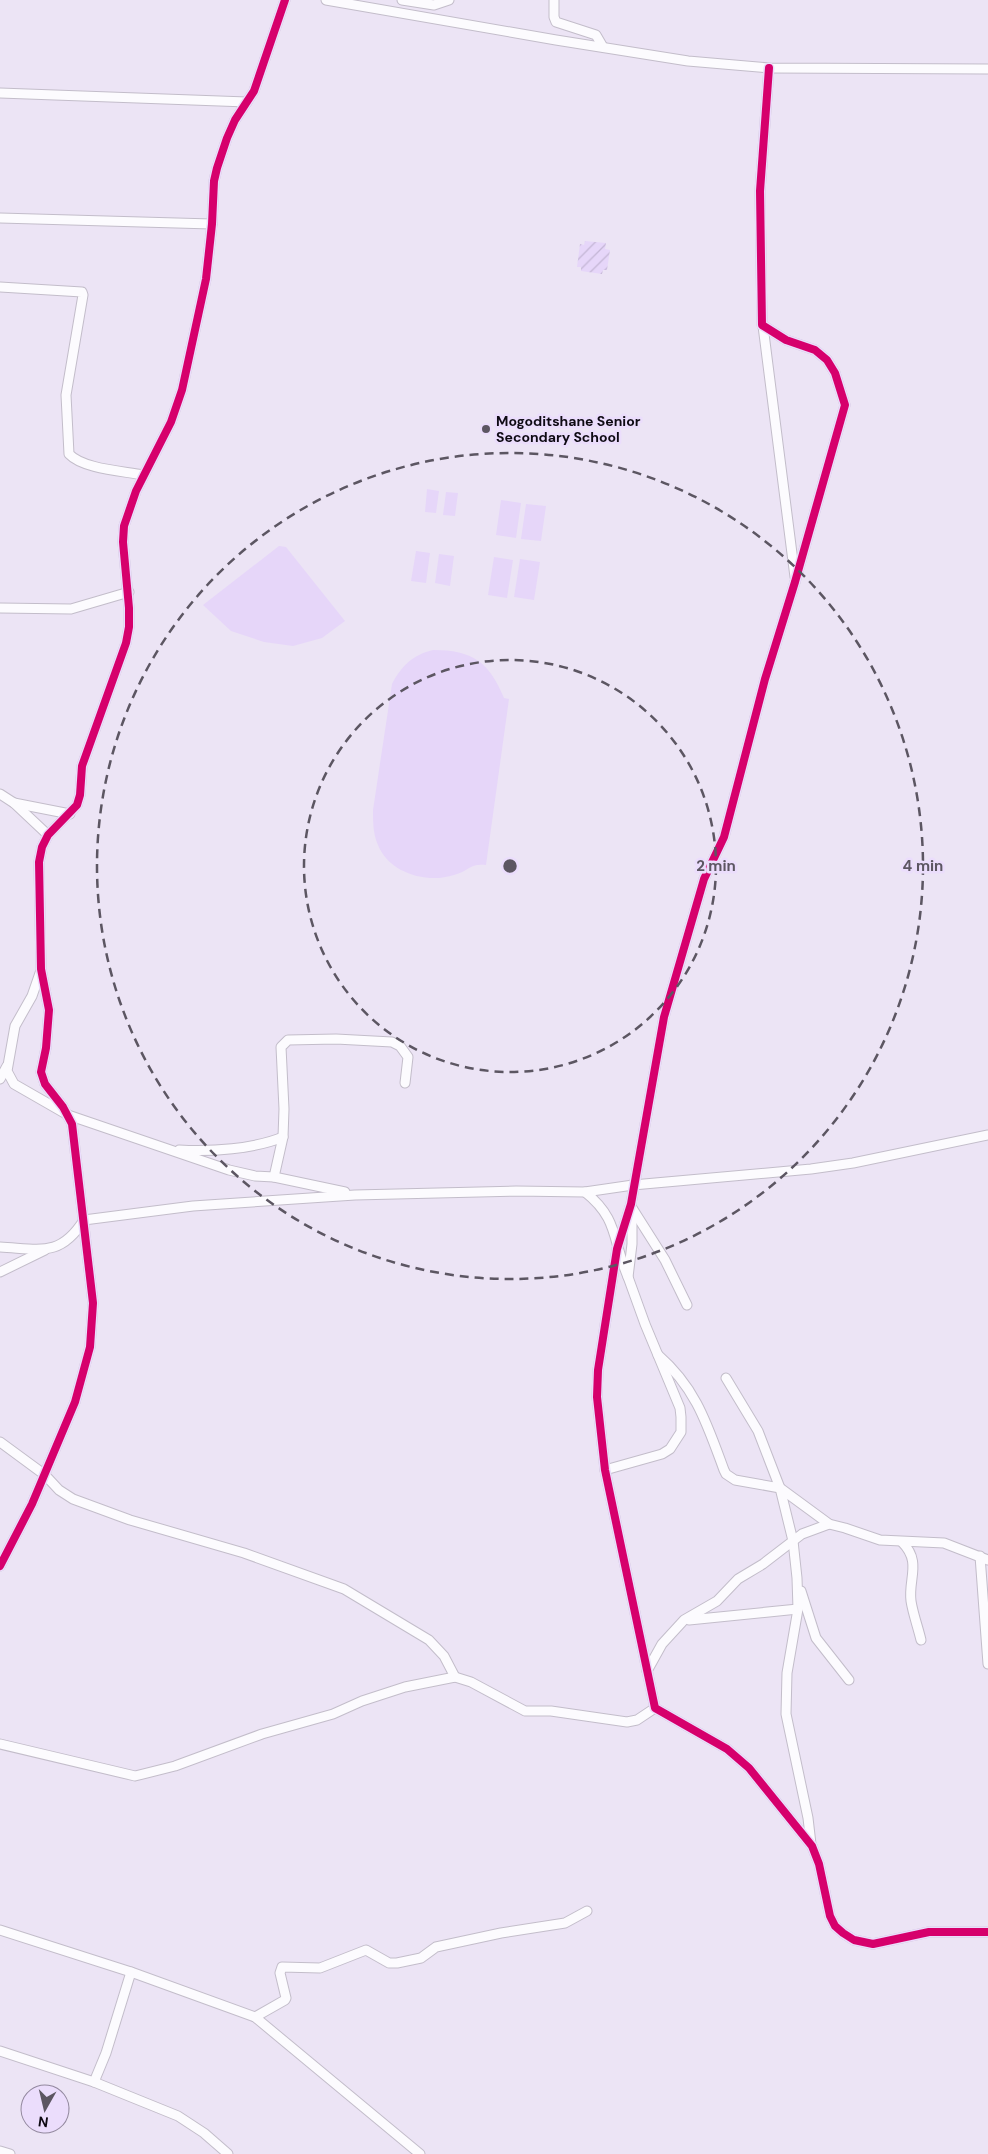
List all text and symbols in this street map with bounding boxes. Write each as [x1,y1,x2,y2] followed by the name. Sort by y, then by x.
[496,412,641,446] place label: Mogoditshane Senior Secondary School
[480,423,492,435] marker: Mogoditshane Senior Secondary School
[696,856,736,876] text: 2 min
[903,856,943,876] text: 4 min
[501,857,519,875] centre of rings
[20,2084,70,2134] north arrow
[37,2112,50,2131] text: N

